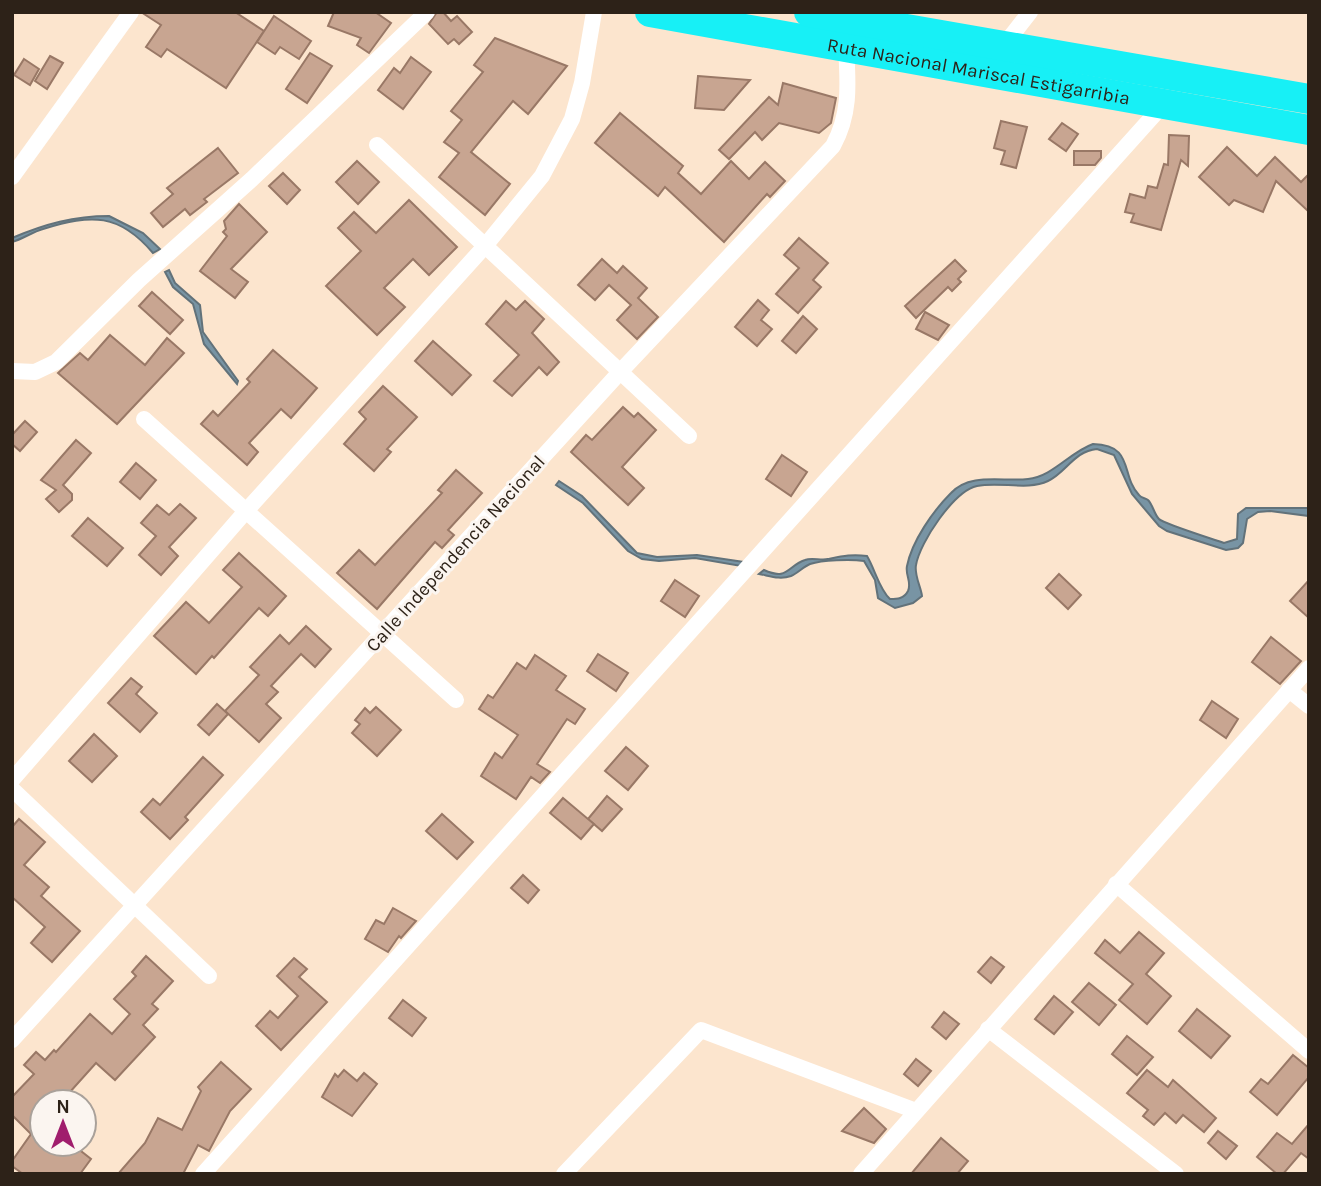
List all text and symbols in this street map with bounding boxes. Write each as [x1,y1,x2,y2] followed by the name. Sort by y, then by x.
[825,34,1132,110] street label: Ruta Nacional Mariscal Estigarribia
[362,451,550,656] street label: Calle Independencia Nacional
[28,1088,98,1158] north arrow
[56,1096,70,1118] text: N

